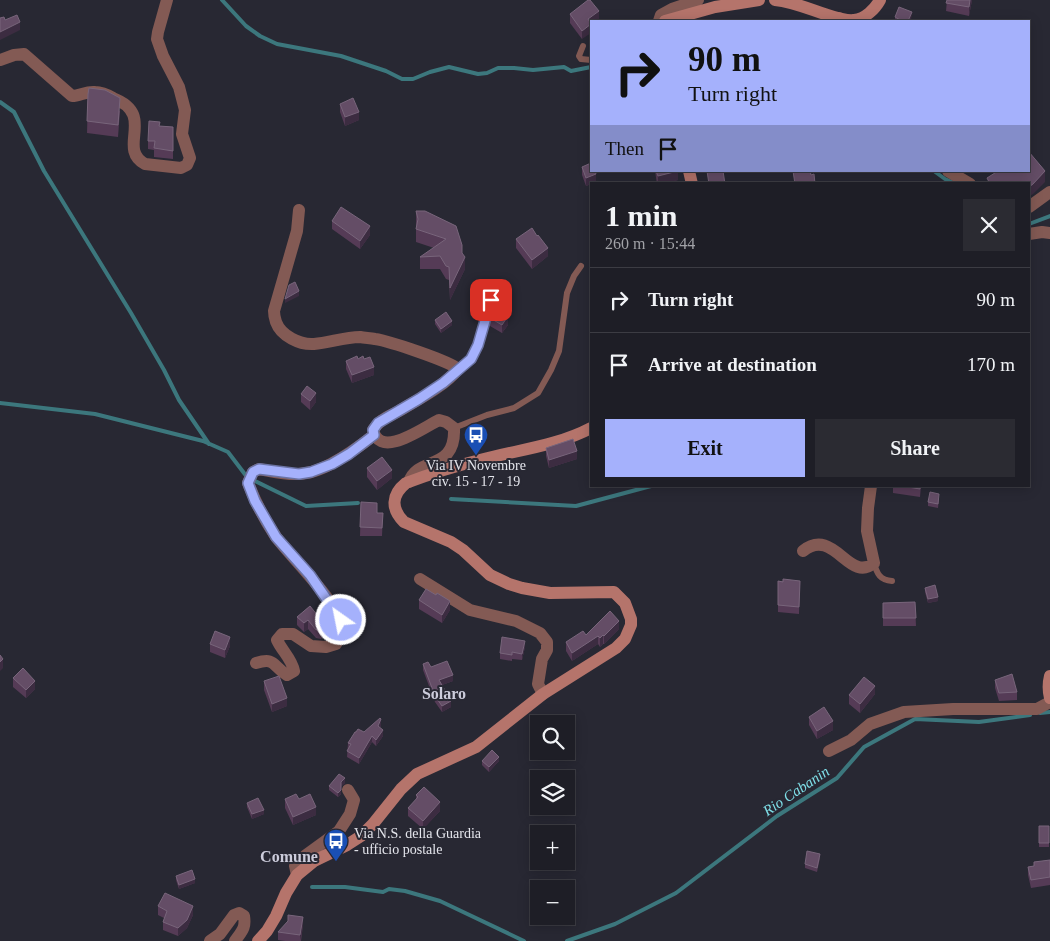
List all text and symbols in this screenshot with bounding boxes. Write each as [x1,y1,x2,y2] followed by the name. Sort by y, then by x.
[605,40,670,105] icon: right
[688,40,761,79] text: 90 m
[688,81,777,106] text: Turn right
[654,135,682,163] icon: arrive
[605,138,644,159] text: Then
[605,199,678,232] text: 1 min
[963,199,1015,251] button: close
[605,235,695,252] text: 260 m · 15:44
[470,279,512,321] pin
[477,286,505,314] icon: arrive
[605,286,633,314] icon: right
[648,289,733,310] text: Turn right
[976,289,1015,310] text: 90 m
[605,351,633,379] icon: arrive
[648,354,817,375] text: Arrive at destination
[967,354,1015,375] text: 170 m
[605,419,805,477] button: Exit
[815,419,1015,477] button: Share
[463,422,489,456] bus stop icon: Via IV Novembre civ. 15 - 17 - 19
[426,458,526,489] place label: Via IV Novembre civ. 15 - 17 - 19
[314,593,366,645] position arrow
[422,685,466,702] district label: Solaro
[530,715,575,925] map controls
[530,715,575,760] button: search
[759,763,832,820] water label: Rio Cabanin
[530,770,575,815] button: layers
[530,825,575,870] button: +
[354,826,482,857] place label: Via N.S. della Guardia - ufficio postale
[323,828,349,862] bus stop icon: Via N.S. della Guardia - ufficio postale
[260,848,318,865] district label: Comune
[530,880,575,925] button: −

